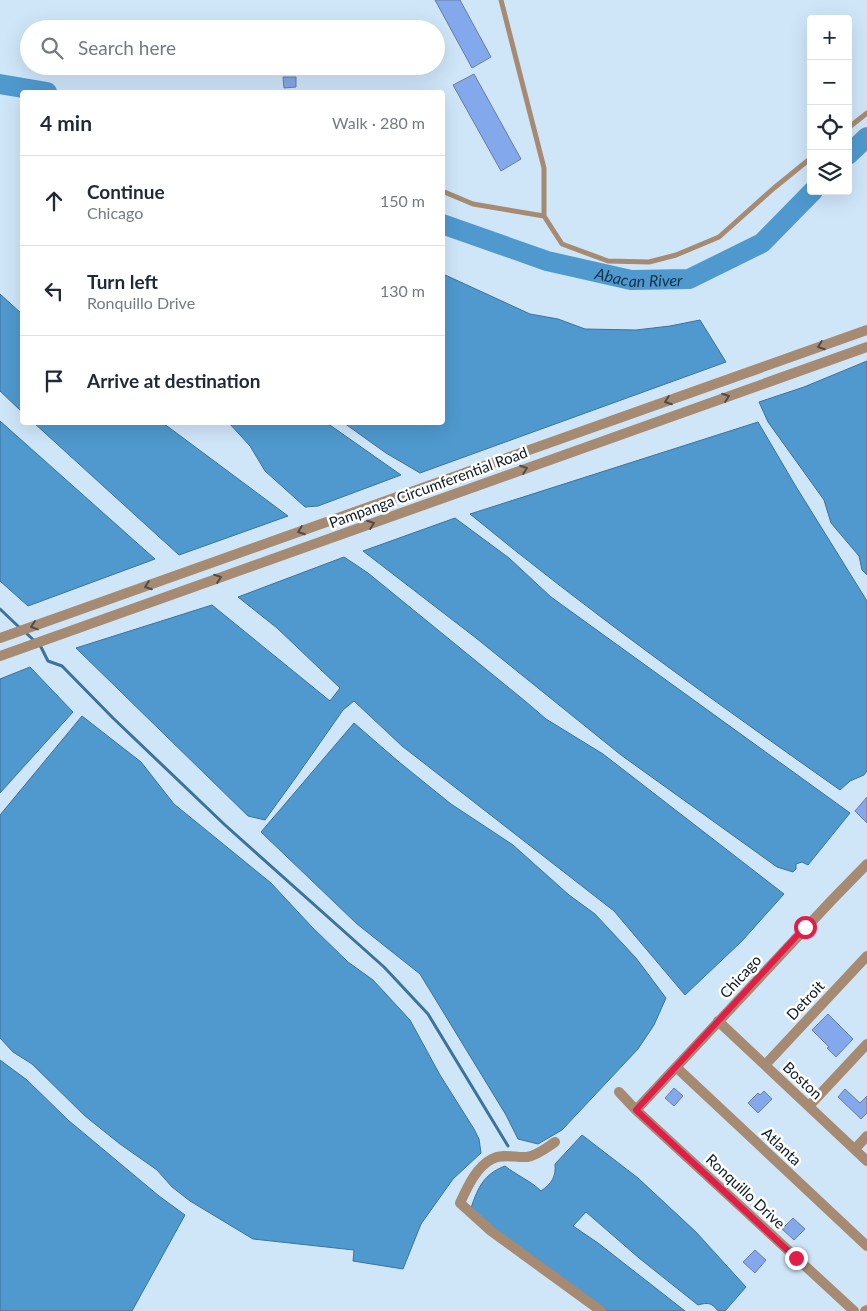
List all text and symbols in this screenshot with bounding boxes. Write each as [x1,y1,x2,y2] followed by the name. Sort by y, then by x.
[807,15,852,195] map controls
[807,15,852,60] button: +
[20,20,445,75] search box
[38,34,66,62] icon: search
[78,36,176,59] text: Search here
[807,60,852,105] button: −
[807,105,852,150] button: locate
[40,110,92,135] text: 4 min
[332,113,425,132] text: Walk · 280 m
[807,150,852,195] button: layers
[87,180,165,203] text: Continue
[40,187,68,215] icon: ahead
[380,191,425,210] text: 150 m
[87,203,143,222] text: Chicago
[592,262,683,290] water label: Abacan River
[87,270,158,293] text: Turn left
[40,277,68,305] icon: left
[380,281,425,300] text: 130 m
[87,293,195,312] text: Ronquillo Drive
[817,340,826,350] one-way arrow
[40,367,68,395] icon: arrive
[87,369,260,392] text: Arrive at destination
[721,393,730,403] one-way arrow
[664,395,673,405] one-way arrow
[326,443,530,531] street label: Pampanga Circumferential Road
[519,465,527,475] one-way arrow
[366,520,374,530] one-way arrow
[297,526,305,536] one-way arrow
[213,574,221,584] one-way arrow
[144,580,152,590] one-way arrow
[30,620,39,630] one-way arrow
[794,916,817,939] route start
[715,951,765,1001] street label: Chicago
[782,976,828,1023] street label: Detroit
[780,1057,826,1103] street label: Boston
[759,1123,805,1169] street label: Atlanta
[703,1150,789,1232] street label: Ronquillo Drive
[785,1247,808,1270] route end

